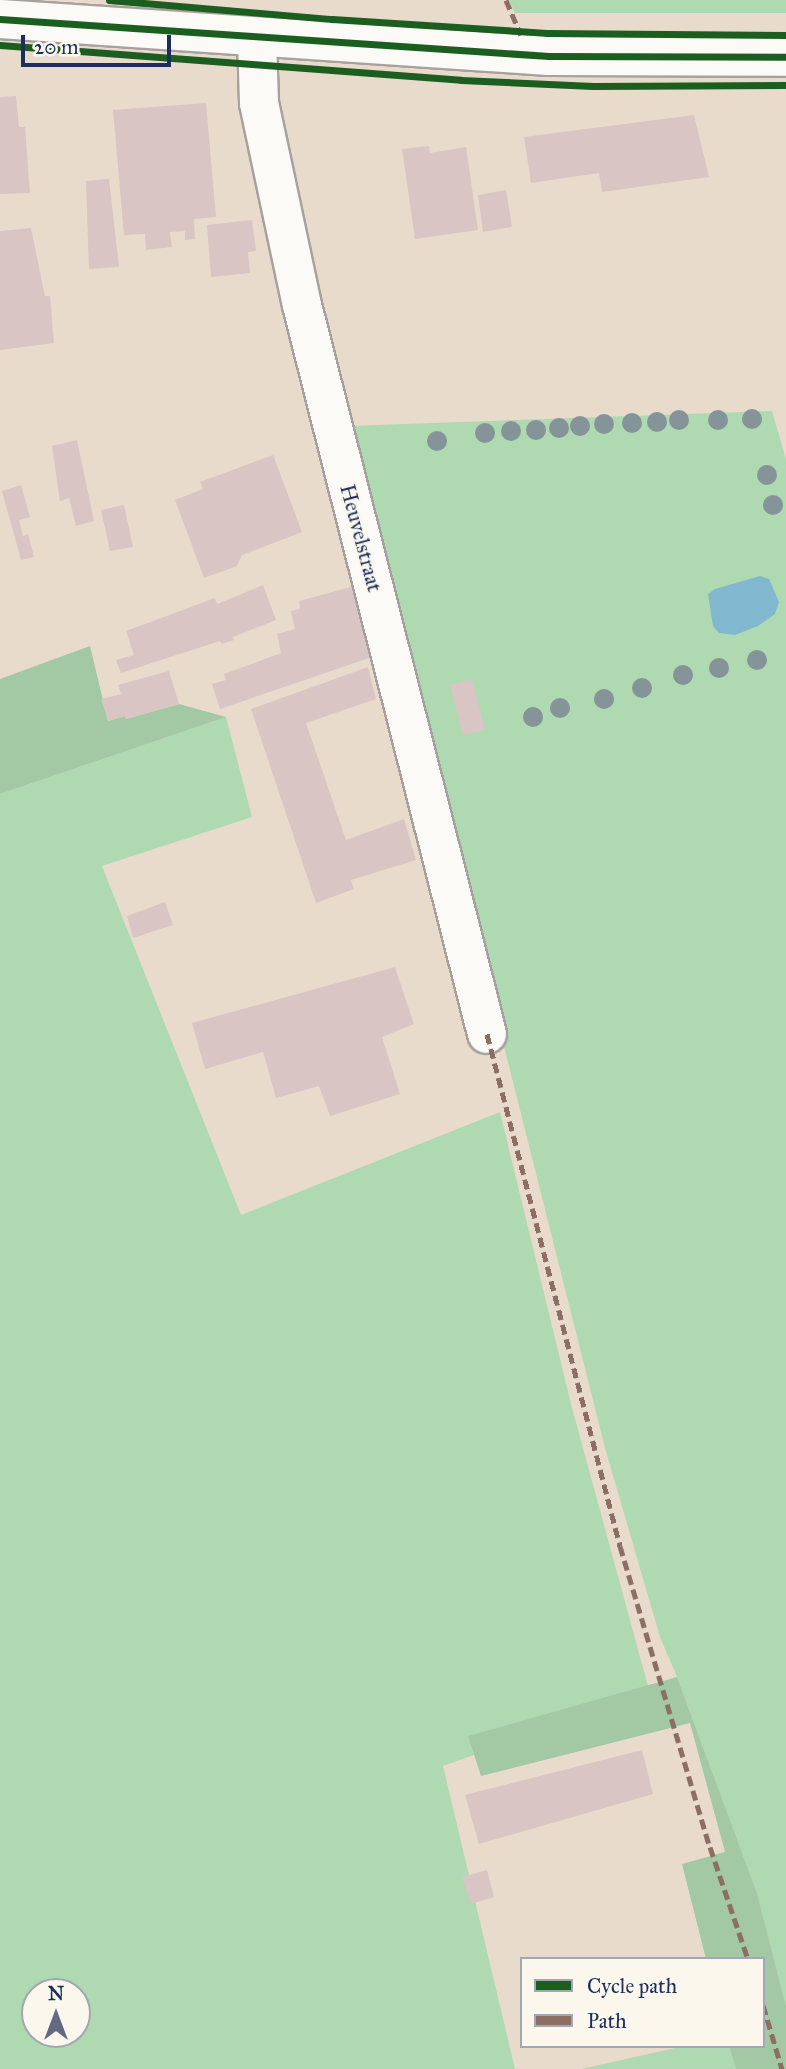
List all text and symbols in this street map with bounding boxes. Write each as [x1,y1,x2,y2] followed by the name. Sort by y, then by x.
[24,21,175,65] scale bar
[34,34,79,60] text: 20 m
[335,482,387,594] street label: Heuvelstraat
[520,1957,765,2048] legend
[587,1973,677,1999] text: Cycle path
[21,1978,91,2048] north arrow
[48,1982,64,2005] text: N
[587,2008,627,2034] text: Path

